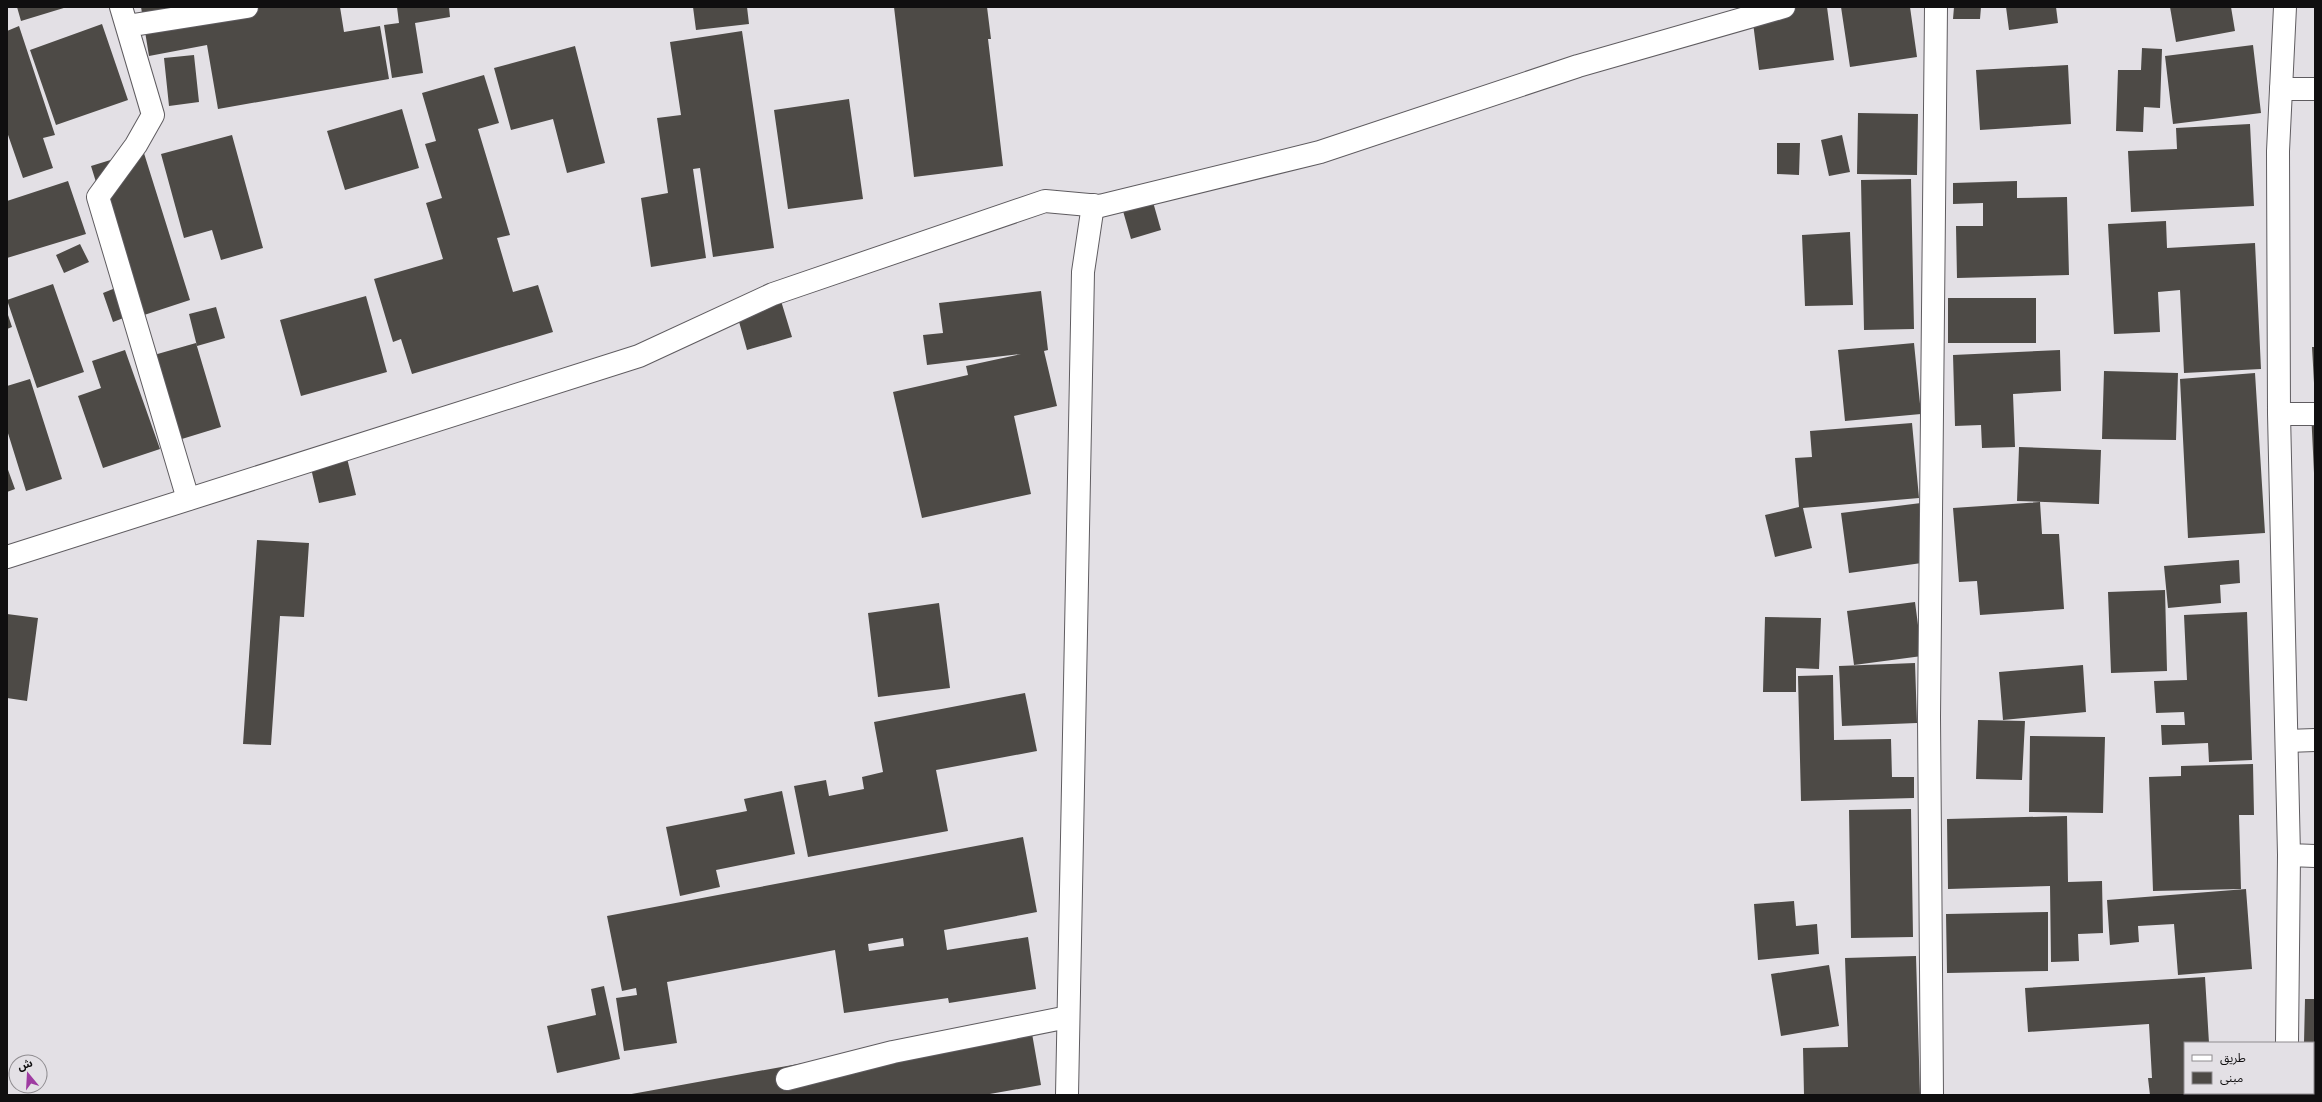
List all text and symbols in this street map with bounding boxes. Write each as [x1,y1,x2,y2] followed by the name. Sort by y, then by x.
[2184,1042,2314,1094] legend
[2220,1050,2246,1066] text: طريق
[8,1054,48,1094] north arrow
[16,1056,34,1073] text: ش
[2220,1070,2243,1085] text: مبنى

